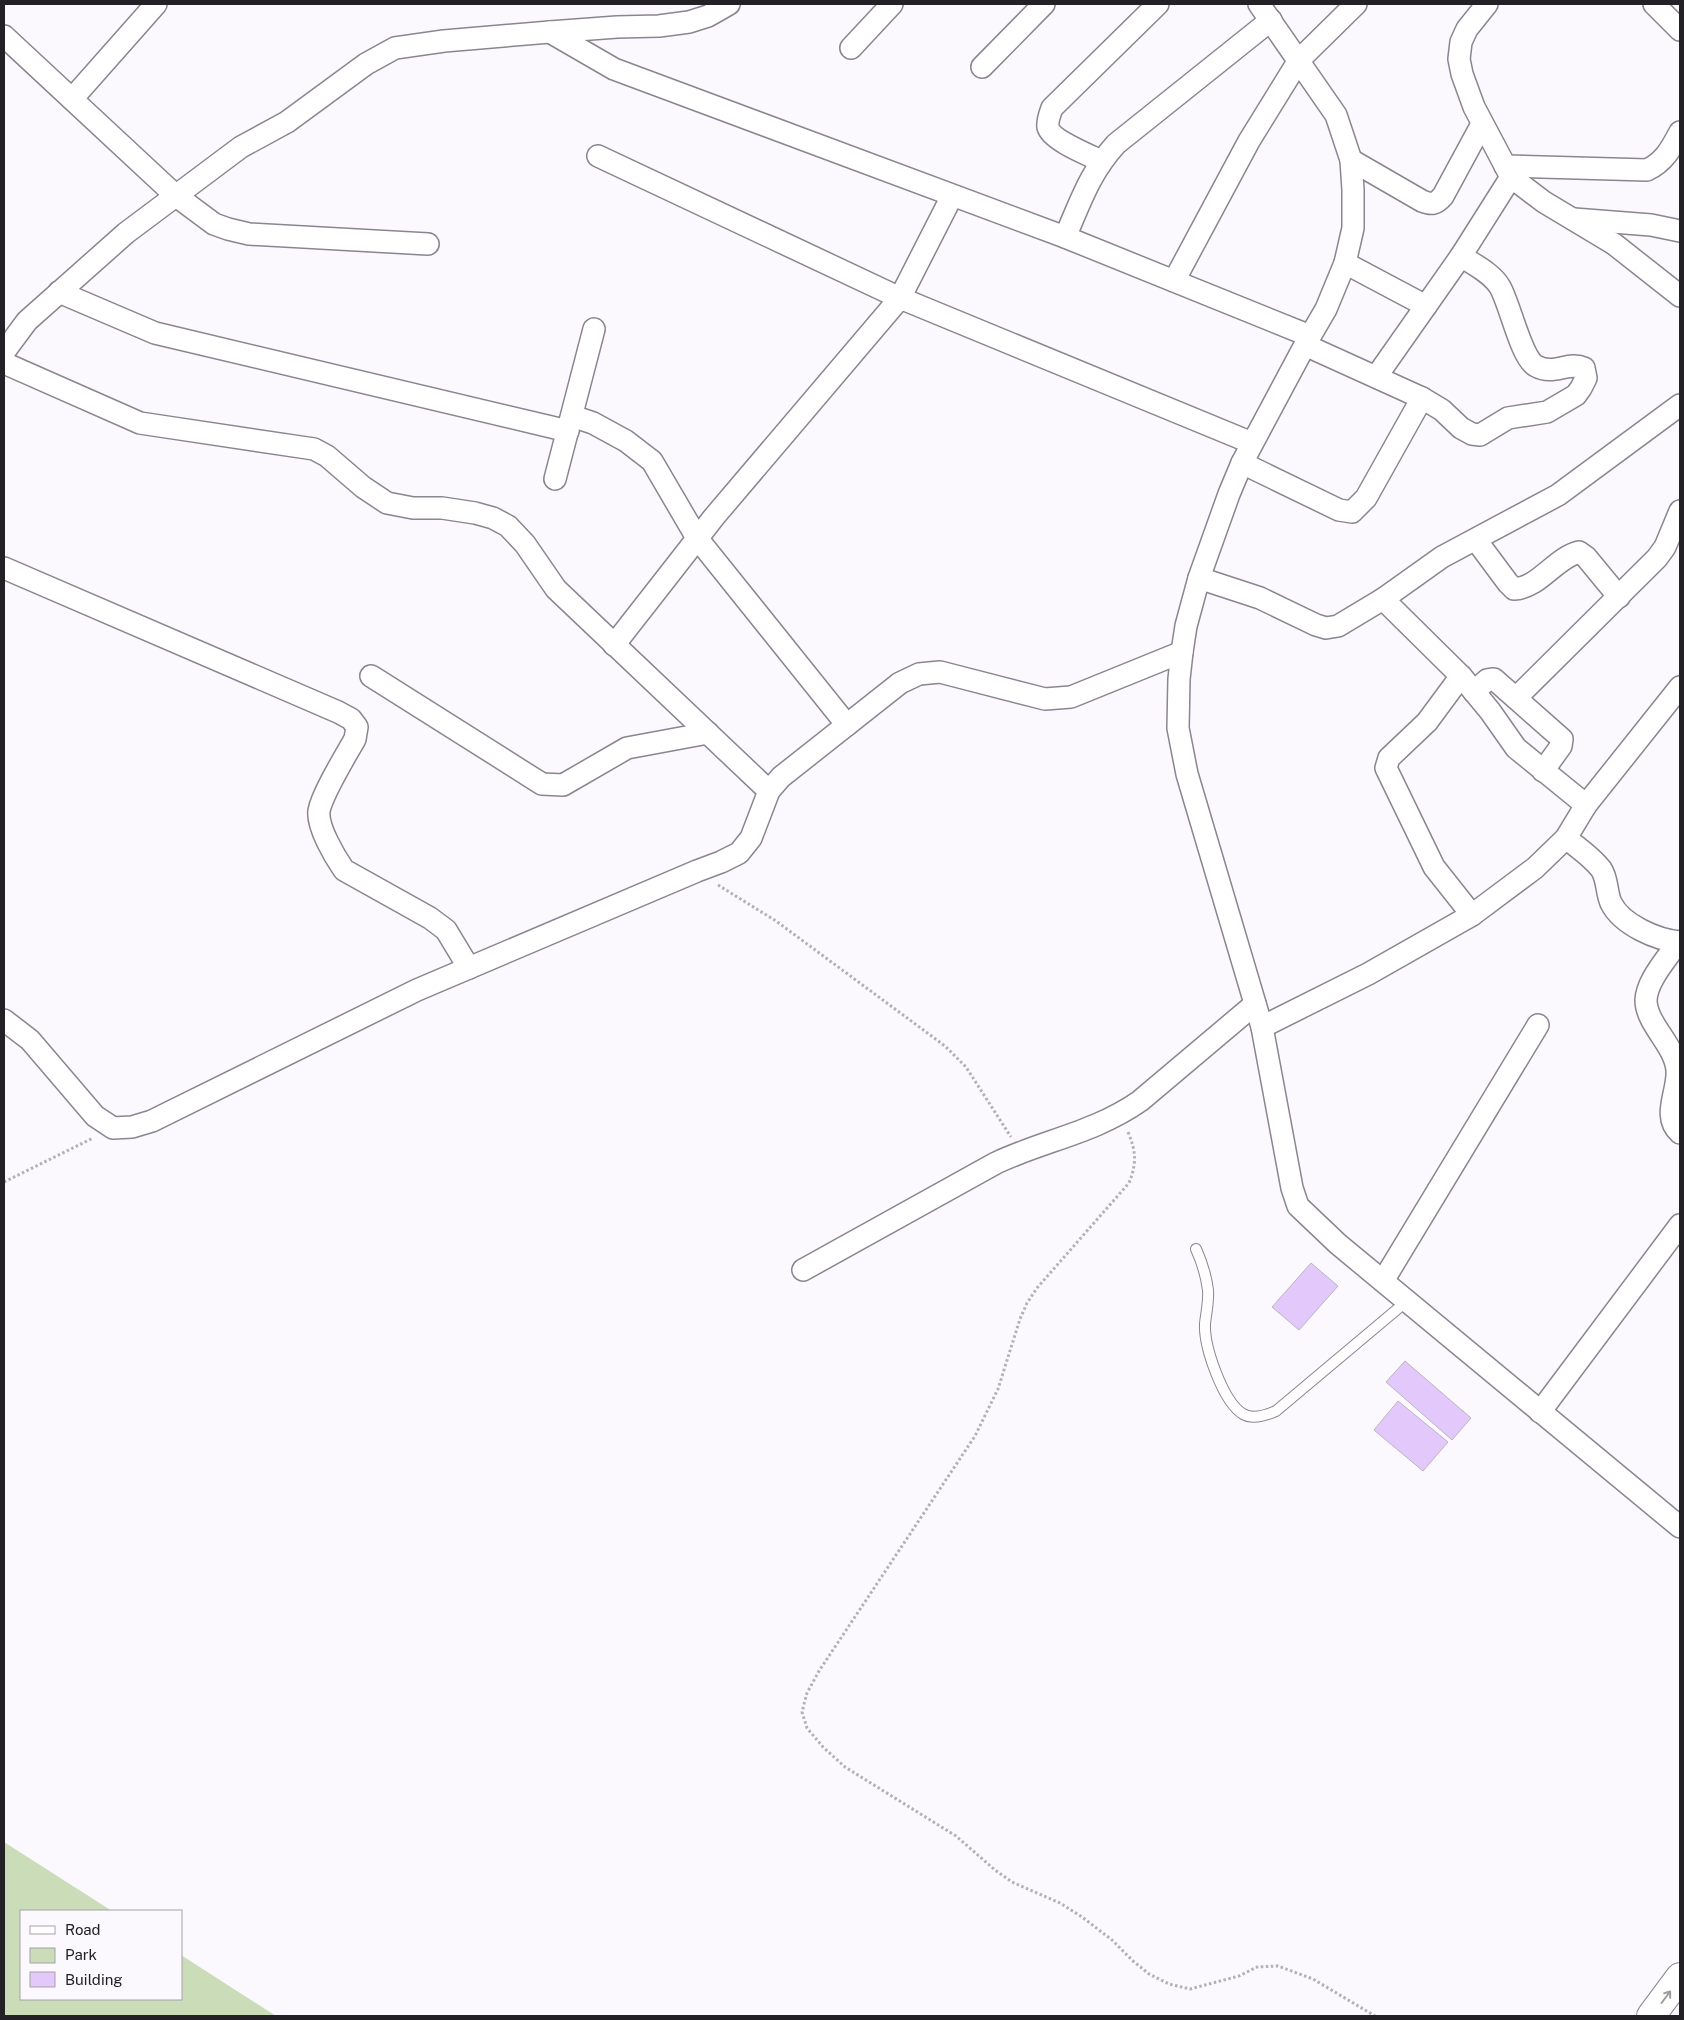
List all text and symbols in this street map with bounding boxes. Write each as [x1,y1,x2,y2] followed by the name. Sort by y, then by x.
[20,1910,182,2000] legend
[65,1921,101,1938] text: Road
[65,1946,97,1963] text: Park
[65,1971,123,1988] text: Building
[1660,1991,1671,2004] one-way arrow

